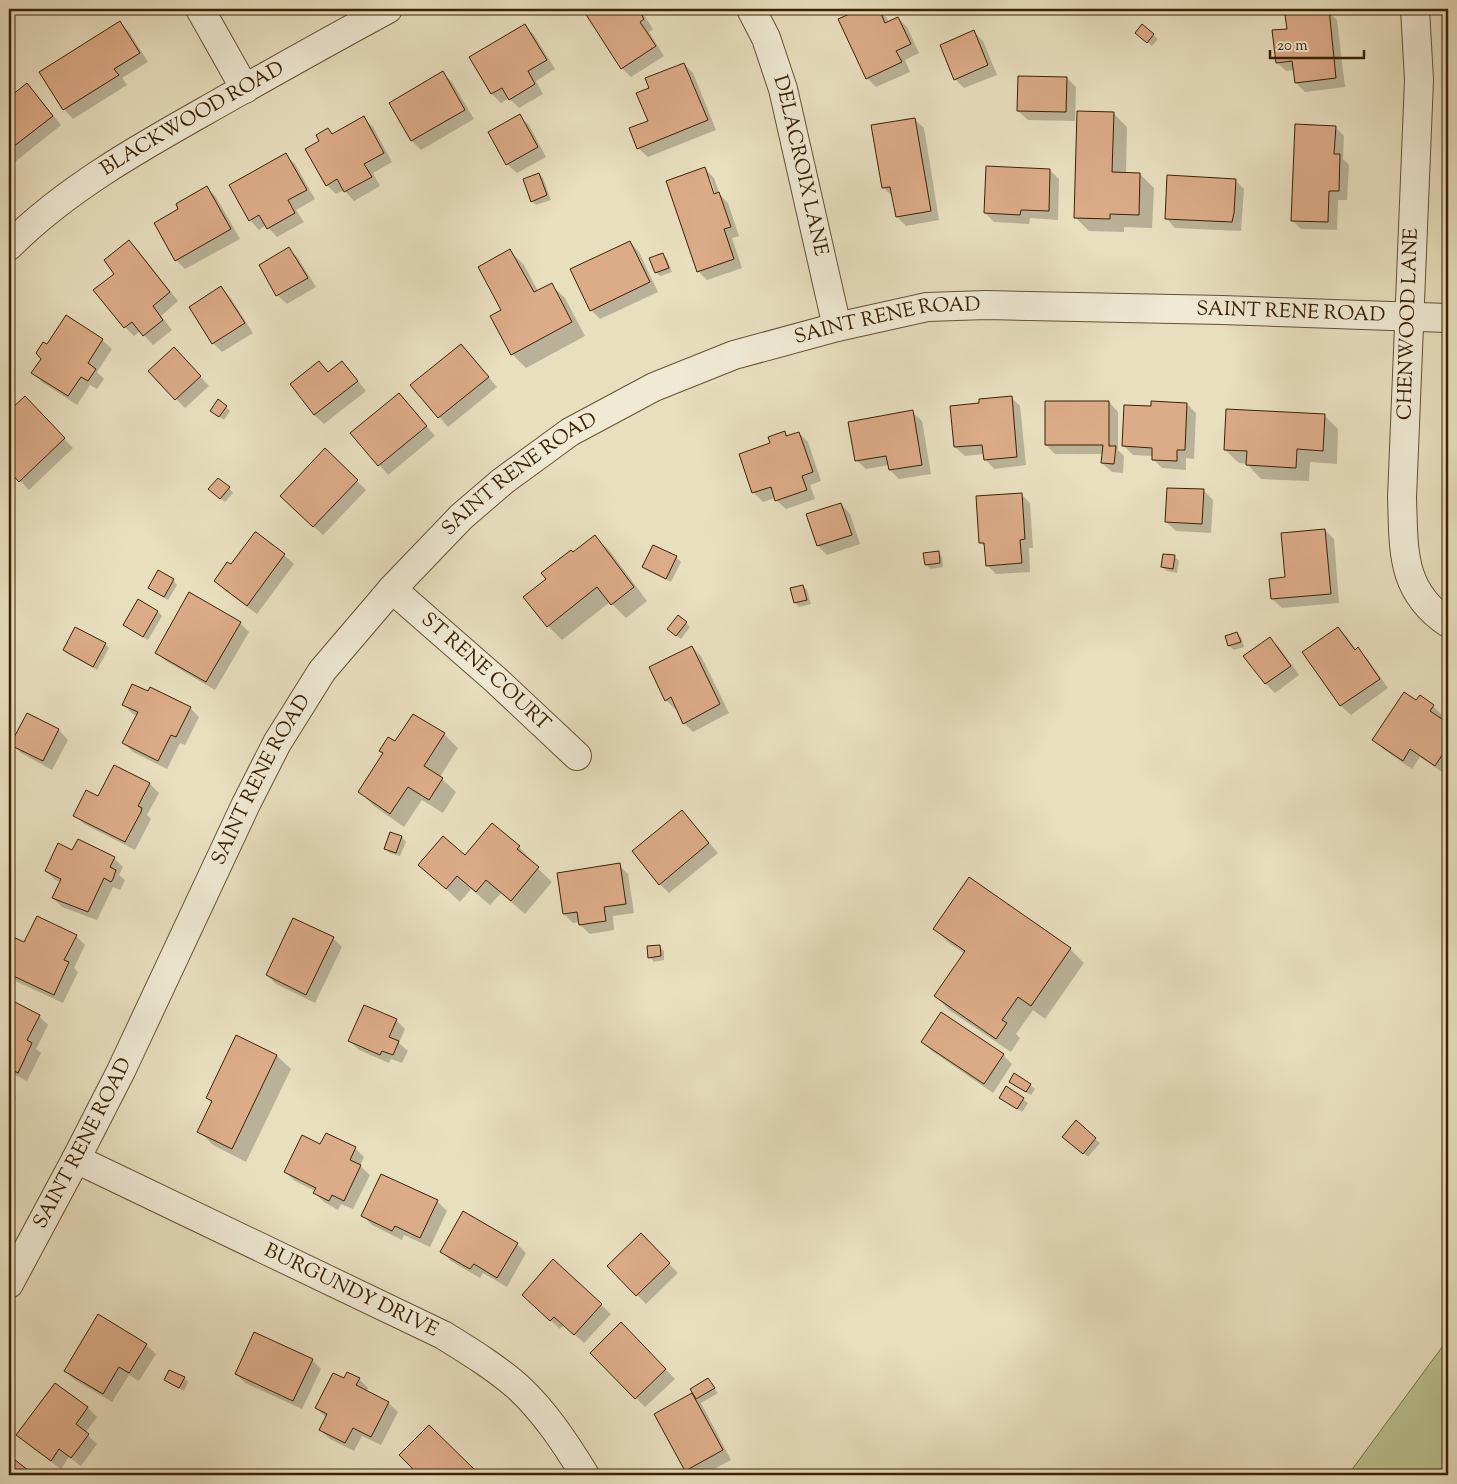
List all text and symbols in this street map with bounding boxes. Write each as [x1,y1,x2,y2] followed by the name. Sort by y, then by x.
[1270,28,1363,60] scale bar
[1277,36,1308,57] text: 20 m
[95,54,290,184] street label: BLACKWOOD ROAD
[765,71,835,259] street label: DELACROIX LANE
[1391,227,1427,421] street label: CHENWOOD LANE
[791,291,981,352] street label: SAINT RENE ROAD
[1196,295,1386,330] street label: SAINT RENE ROAD
[435,406,602,543] street label: SAINT RENE ROAD
[414,606,557,738] street label: ST RENE COURT
[205,689,318,870] street label: SAINT RENE ROAD
[27,1053,140,1234] street label: SAINT RENE ROAD
[259,1237,443,1345] street label: BURGUNDY DRIVE

